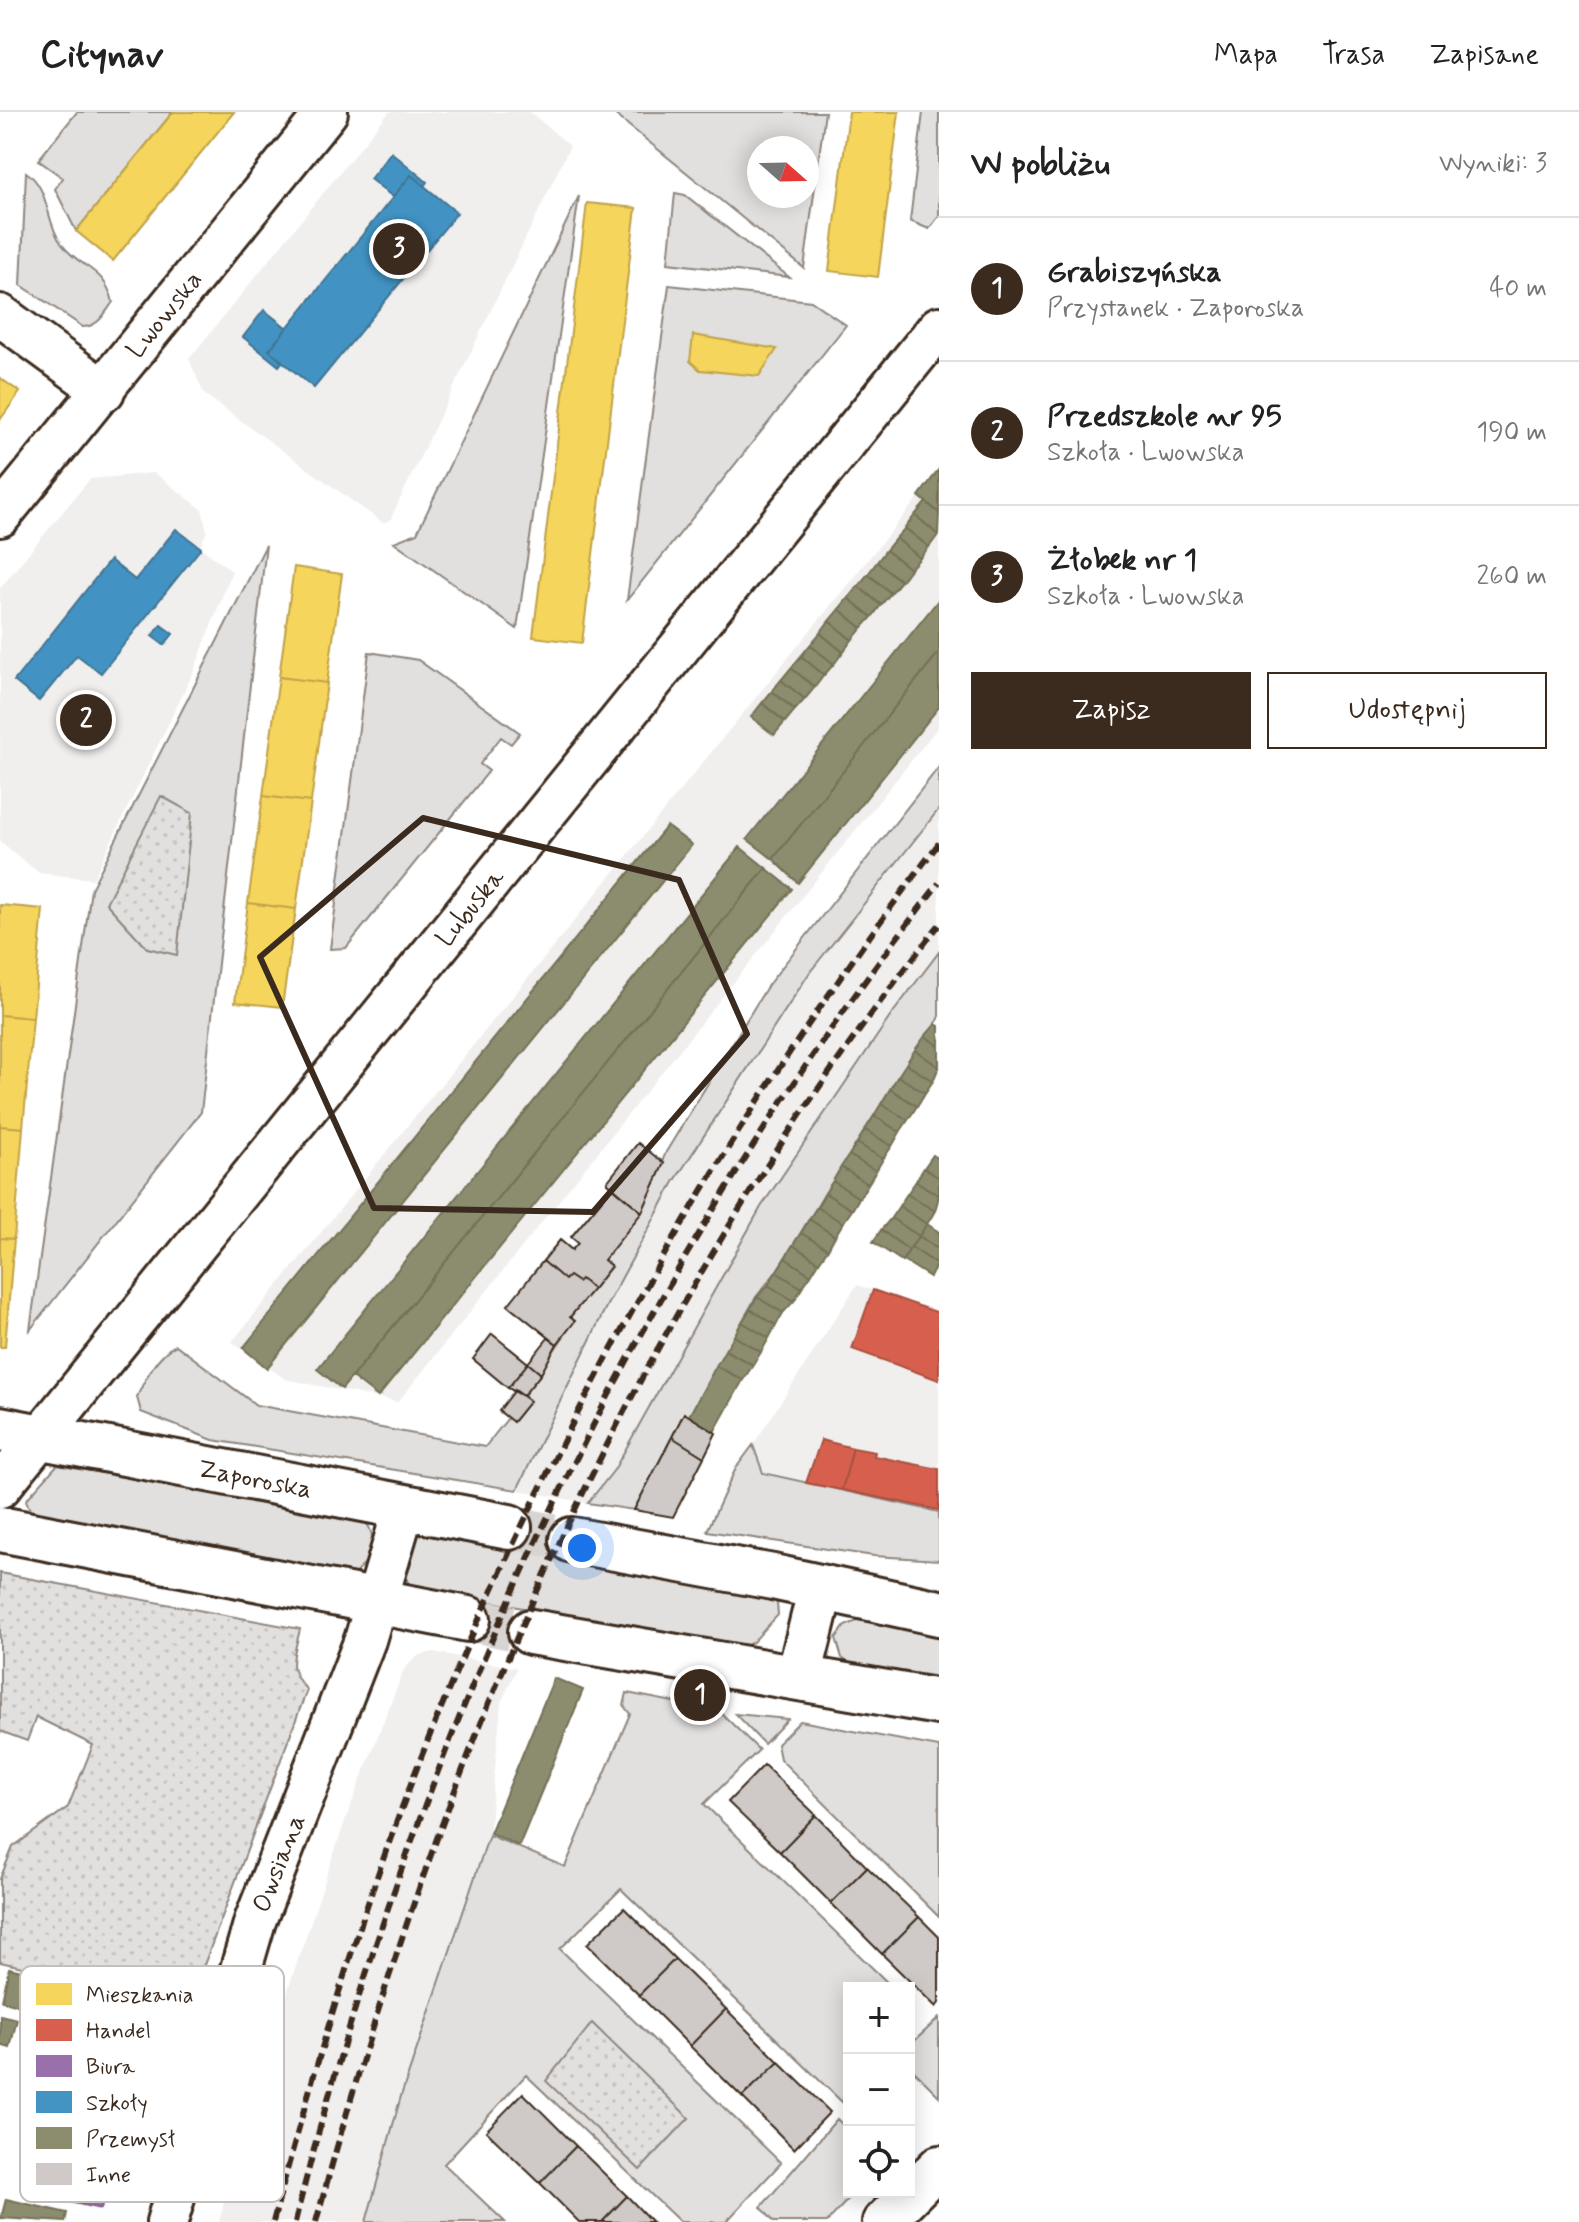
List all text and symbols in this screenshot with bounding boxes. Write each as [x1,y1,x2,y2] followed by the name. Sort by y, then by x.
[40,31,164,80] text: Citynav
[1214,37,1278,74] text: Mapa
[1322,37,1385,74] text: Trasa
[1429,37,1539,74] text: Zapisane
[747,136,819,208] north arrow
[971,142,1110,187] text: W pobliżu
[1439,147,1547,181] text: Wyniki: 3
[373,219,425,279] pin: 3
[1047,253,1222,292] text: Grabiszyńska
[119,264,211,366] street label: Lwowska
[991,272,1003,306] text: 1
[1489,272,1547,306] text: 40 m
[1047,292,1304,326] text: Przystanek · Zaporoska
[1047,397,1282,436] text: Przedszkole nr 95
[991,416,1003,450] text: 2
[1477,416,1547,450] text: 190 m
[1047,436,1244,470] text: Szkoła · Lwowska
[1047,541,1197,580] text: Żłobek nr 1
[991,560,1003,594] text: 3
[1477,560,1547,594] text: 260 m
[1047,580,1244,614] text: Szkoła · Lwowska
[971,672,1251,749] button: Zapisz
[1267,672,1547,749] button: Udostępnij
[60,690,112,750] pin: 2
[429,862,513,955] street label: Lubuska
[195,1453,315,1508] street label: Zaporoska
[562,1528,602,1568] your location
[674,1665,726,1725] pin: 1
[245,1810,314,1918] street label: Owsiana
[20,1966,284,2202] legend
[86,1982,194,2010] text: Mieszkania
[843,1982,915,2198] map controls
[843,1982,915,2054] button: +
[86,2018,151,2046] text: Handel
[86,2054,136,2082] text: Biura
[843,2054,915,2126] button: −
[86,2090,148,2118] text: Szkoły
[86,2126,176,2154] text: Przemysł
[843,2126,915,2198] button: locate
[86,2162,131,2190] text: Inne

